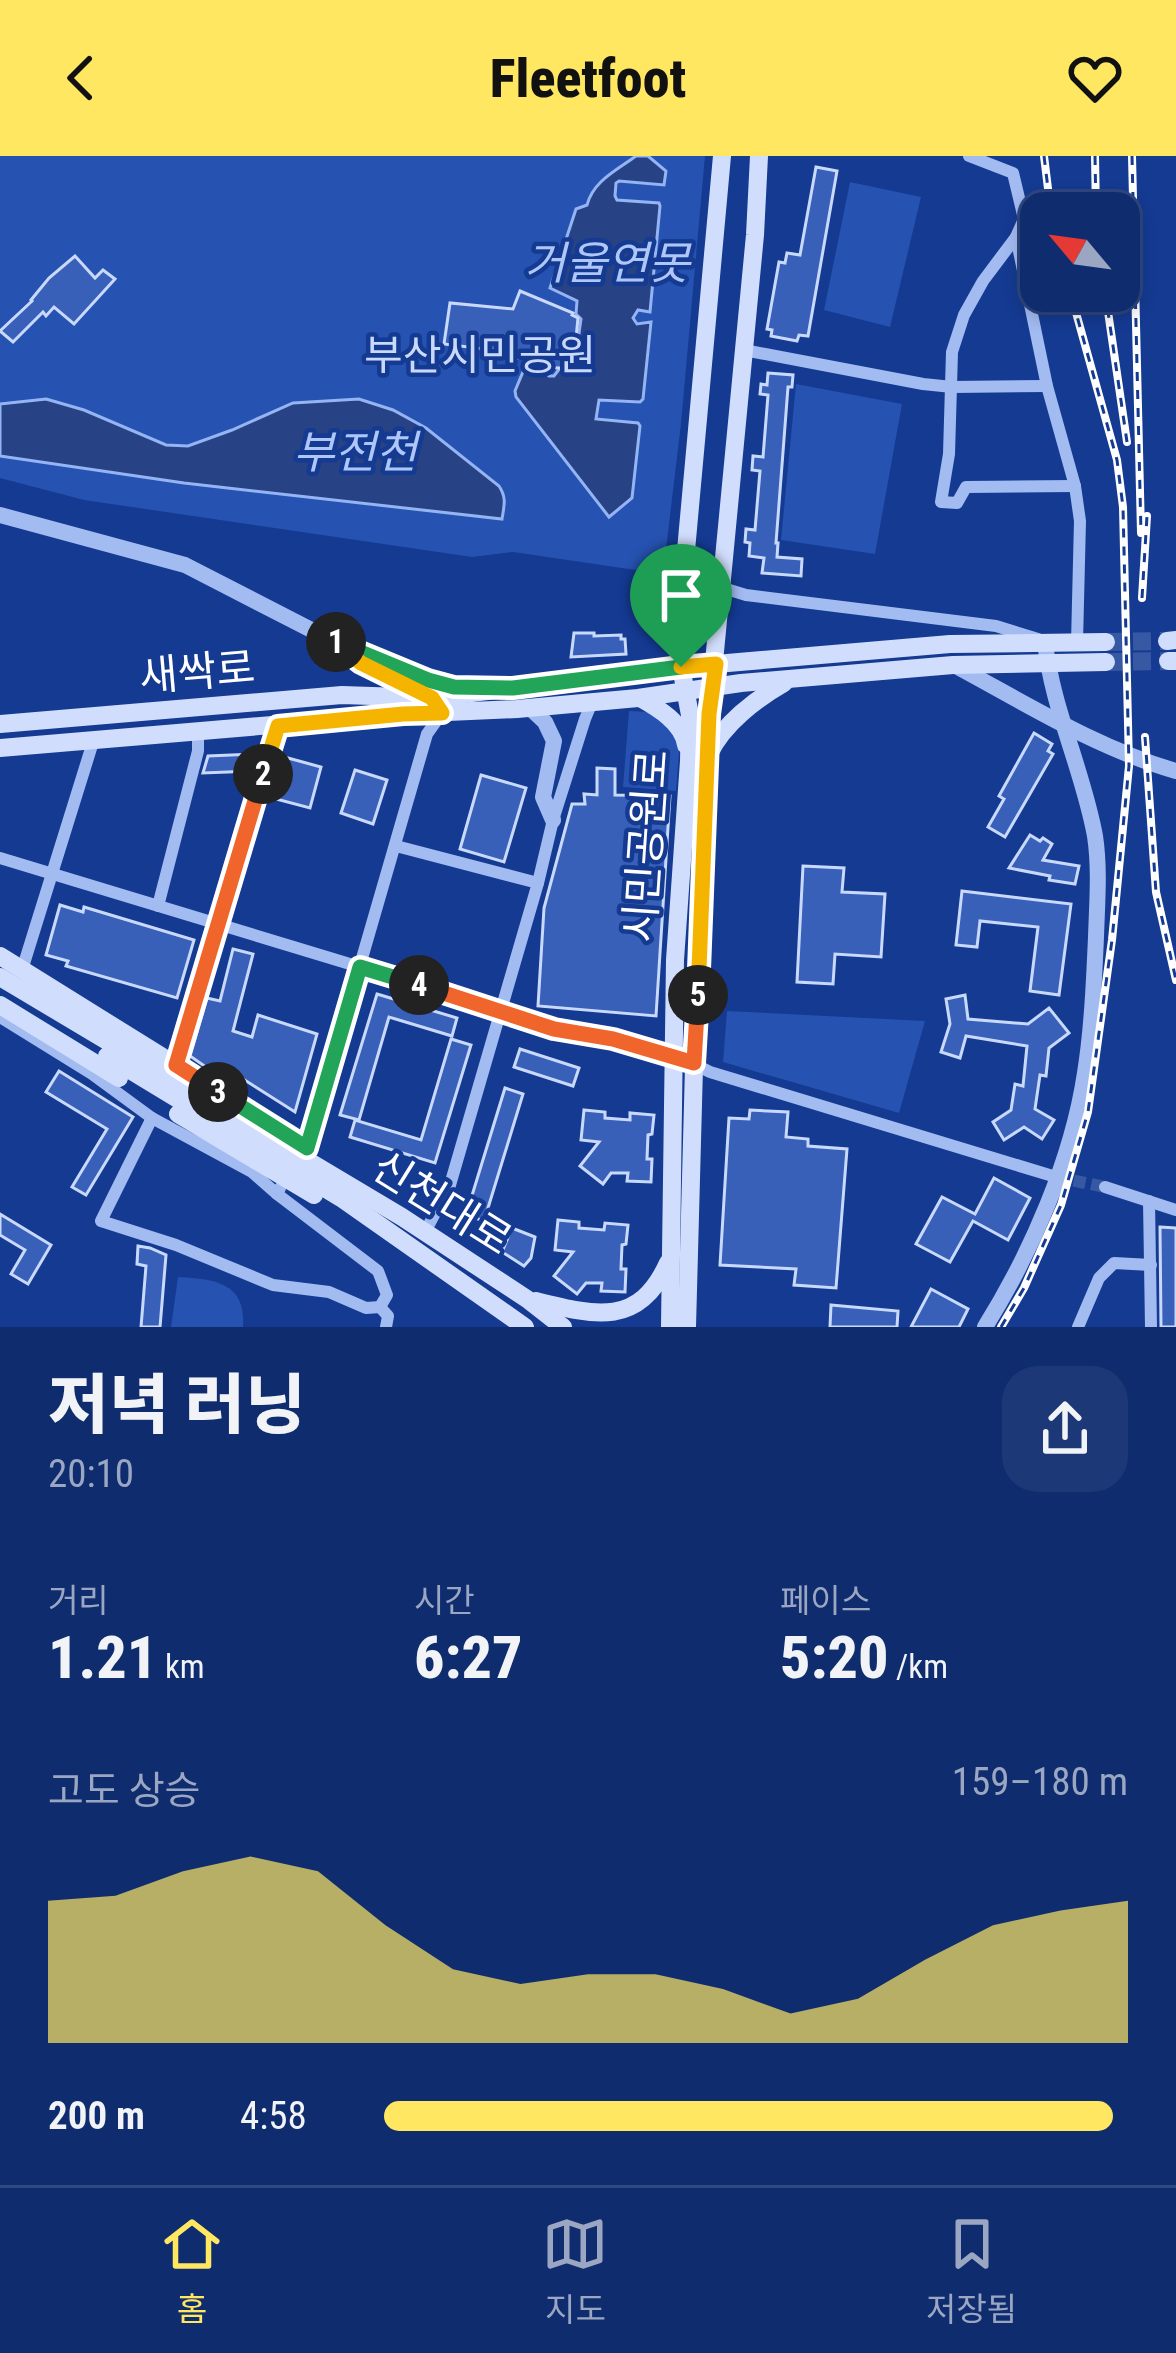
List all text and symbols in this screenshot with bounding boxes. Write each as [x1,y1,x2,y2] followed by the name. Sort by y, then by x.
[48,45,114,111] icon: back
[1062,45,1128,111] icon: heart
[490,47,686,110] text: Fleetfoot
[1020,192,1140,312] north arrow
[1020,192,1140,312] map controls
[524,237,692,290] water label: 거울연못
[364,331,596,380] park label: 부산시민공원
[293,426,422,479] water label: 부전천
[630,544,732,667] pin
[648,562,714,628] icon: arrive
[306,612,366,672] pin: 1
[328,622,344,661] text: 1
[137,643,257,701] street label: 새싹로
[233,744,293,804] pin: 2
[615,748,677,944] street label: 시민공원로
[255,754,271,793] text: 2
[389,955,449,1015] pin: 4
[411,965,427,1004] text: 4
[668,965,728,1025] pin: 5
[690,975,706,1014] text: 5
[188,1062,248,1122] pin: 3
[210,1072,226,1111] text: 3
[363,1141,521,1265] street label: 신천대로
[1002,1366,1128,1492] button: share
[48,1367,306,1444] text: 저녁 러닝
[48,1451,134,1497] text: 20:10
[48,1581,109,1620] text: 거리
[414,1581,475,1620] text: 시간
[780,1581,871,1620] text: 페이스
[48,1622,157,1693] text: 1.21
[414,1622,522,1693] text: 6:27
[780,1622,888,1693] text: 5:20
[157,1647,205,1686] text: km
[888,1647,948,1686] text: /km
[952,1759,1128,1805] text: 159–180 m
[48,1768,200,1814] text: 고도 상승
[48,2093,145,2139] text: 200 m
[240,2093,307,2139] text: 4:58
[159,2211,225,2331] tab: 홈
[542,2211,608,2331] tab: 지도
[926,2211,1017,2331] tab: 저장됨

